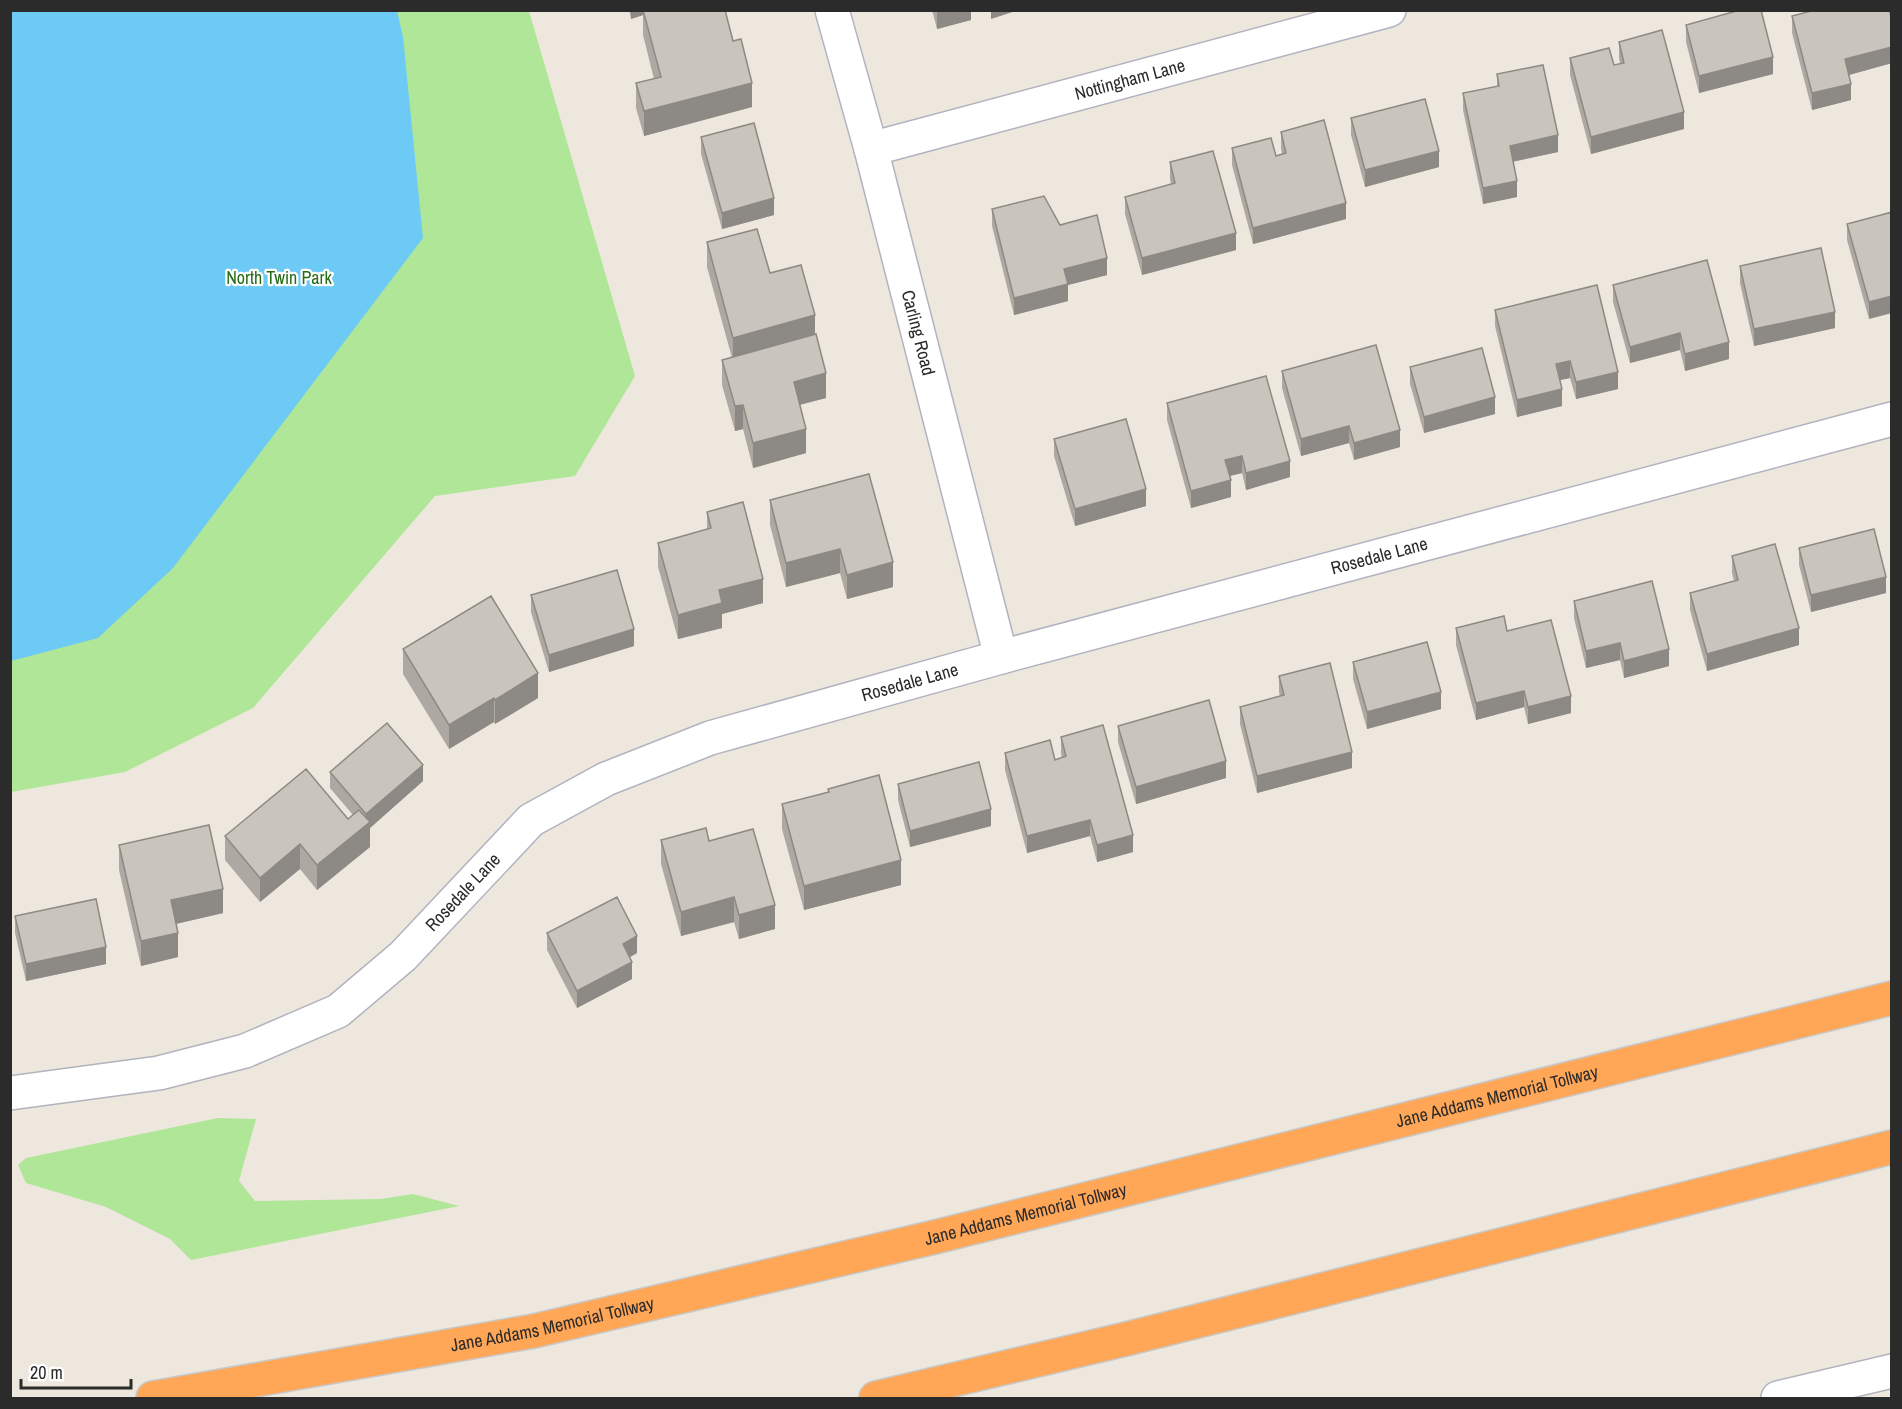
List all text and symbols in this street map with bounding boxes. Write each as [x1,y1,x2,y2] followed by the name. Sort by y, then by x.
[1072,52,1188,106] street label: Nottingham Lane
[226,265,332,290] park label: North Twin Park
[896,287,941,378] street label: Carling Road
[1328,531,1430,580] street label: Rosedale Lane
[859,657,961,707] street label: Rosedale Lane
[419,847,506,937] street label: Rosedale Lane
[1393,1059,1601,1133] street label: Jane Addams Memorial Tollway
[922,1176,1130,1251] street label: Jane Addams Memorial Tollway
[448,1290,657,1357] street label: Jane Addams Memorial Tollway
[21,1352,130,1390] scale bar
[30,1360,63,1385] text: 20 m

